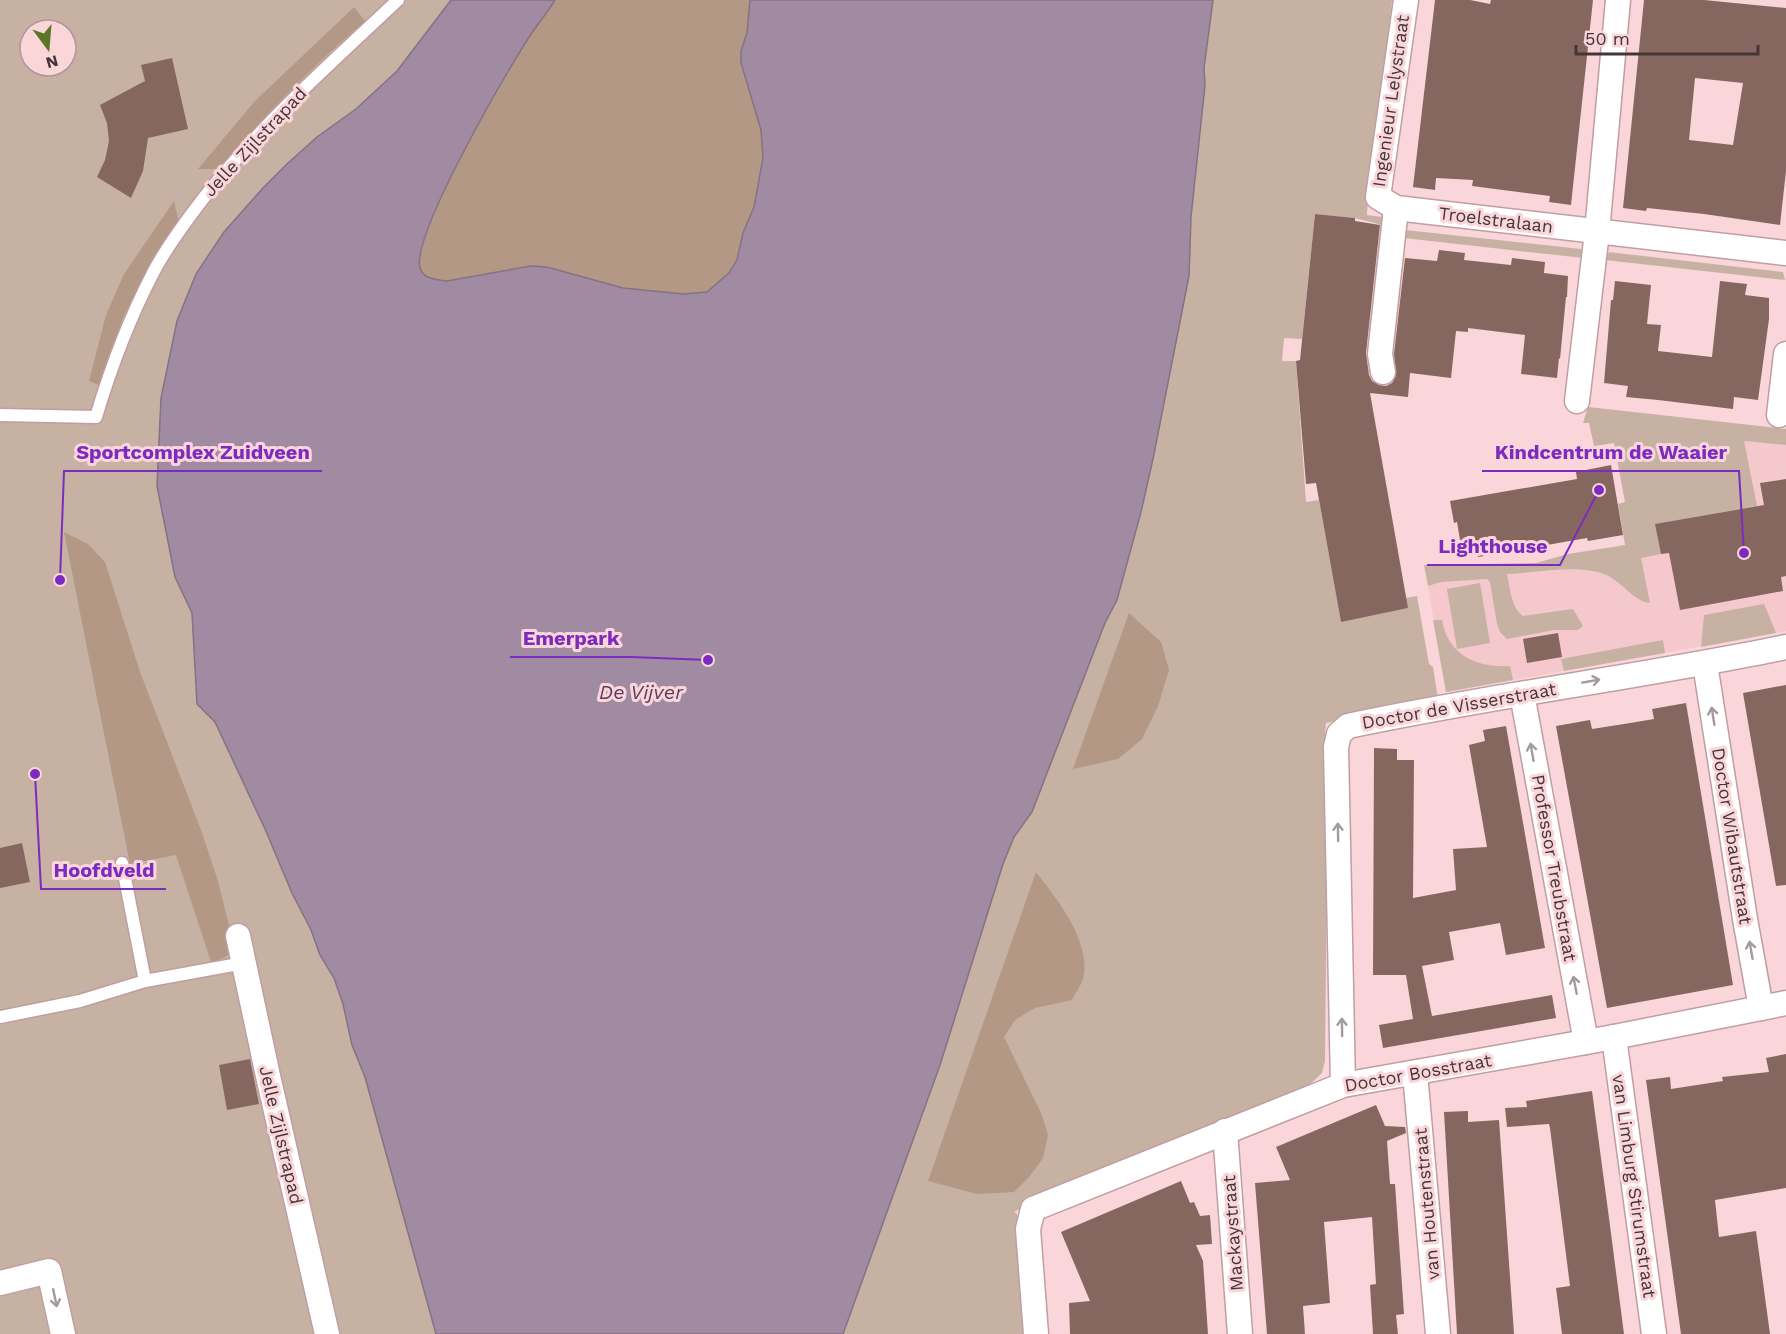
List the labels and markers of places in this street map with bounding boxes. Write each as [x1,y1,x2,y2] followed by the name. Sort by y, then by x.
[64,433,322,471] callout: Sportcomplex Zuidveen
[1482,433,1739,471] callout: Kindcentrum de Waaier
[1427,527,1560,565] callout: Lighthouse
[510,619,631,657] callout: Emerpark
[41,851,166,889] callout: Hoofdveld

